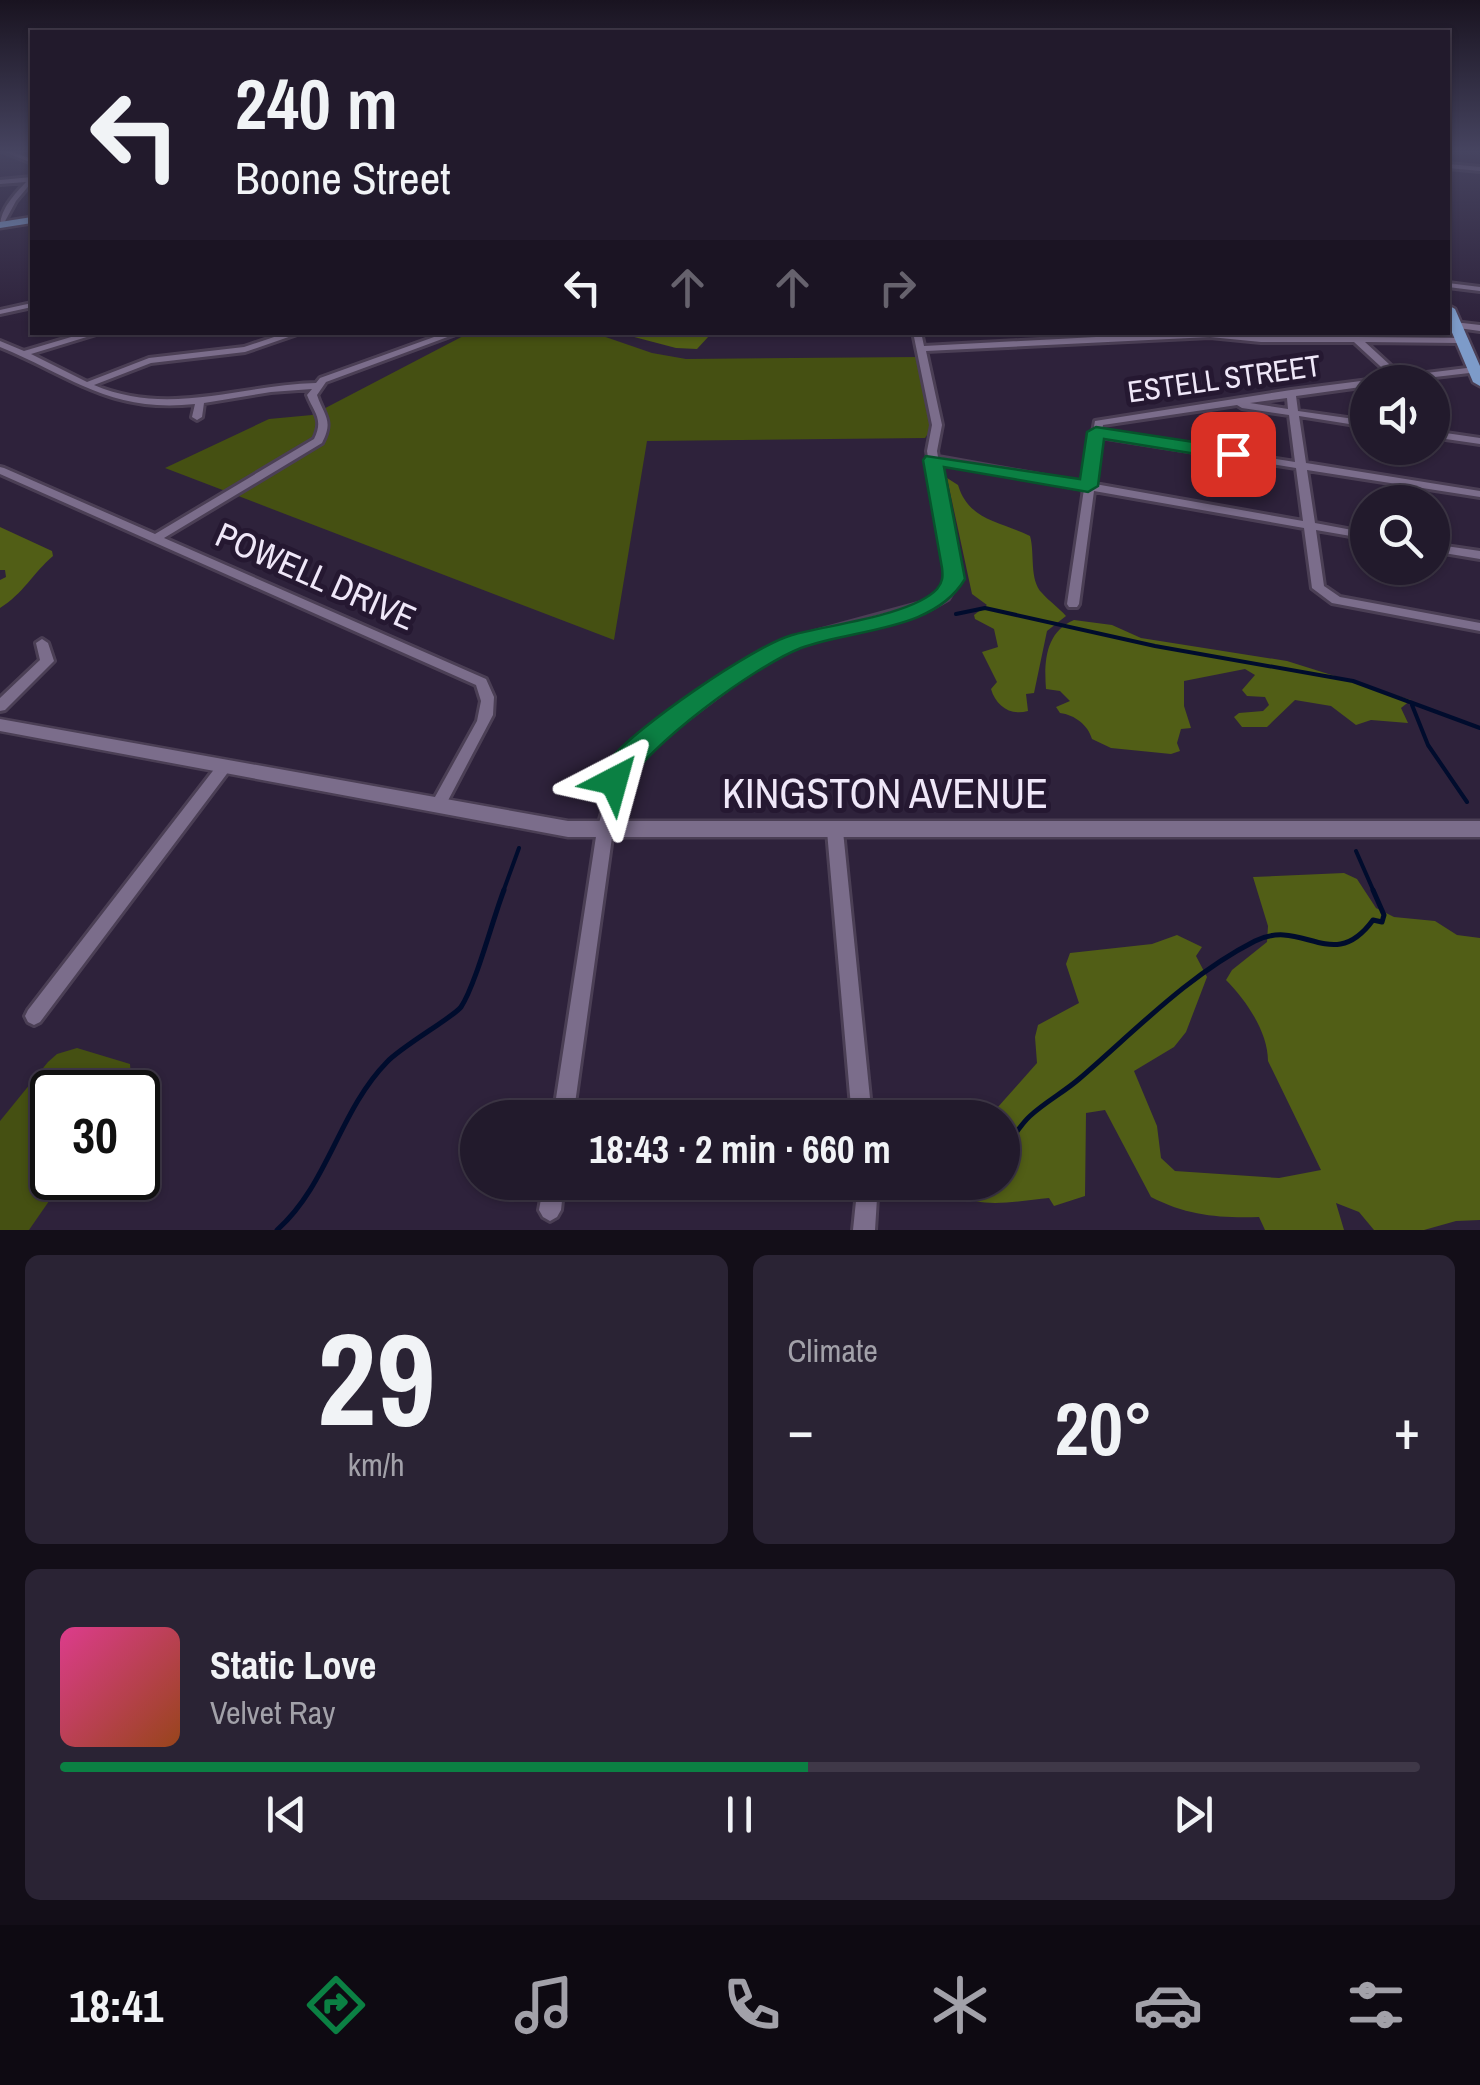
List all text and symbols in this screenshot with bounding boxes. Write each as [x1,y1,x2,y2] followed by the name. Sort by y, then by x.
[235,57,398,151] text: 240 m
[70,70,200,200] icon: left
[235,147,450,208] text: Boone Street
[555,260,610,315] icon: left
[660,260,715,315] icon: ahead
[765,260,820,315] icon: ahead
[870,260,925,315] icon: right
[1125,345,1323,411] street label: ESTELL STREET
[1350,365,1450,585] map controls
[1350,365,1450,465] button: sound
[1191,412,1276,497] pin
[1206,427,1261,482] icon: arrive
[1350,485,1450,585] button: search
[209,511,423,641] street label: POWELL DRIVE
[562,729,666,833] position arrow
[722,765,1048,821] street label: KINGSTON AVENUE
[30,1070,160,1200] speed limit sign: 30
[589,1124,891,1175] text: 18:43 · 2 min · 660 m
[317,1290,436,1466] text: 29
[788,1329,878,1372] text: Climate
[1055,1377,1153,1478] text: 20°
[788,1392,814,1466] text: −
[1394,1392,1420,1466] text: +
[348,1443,405,1486] text: km/h
[210,1640,376,1691] text: Static Love
[210,1691,335,1734] text: Velvet Ray
[259,1787,314,1842] icon: previous
[712,1787,767,1842] icon: pause
[1166,1787,1221,1842] icon: next
[301,1970,371,2040] icon: directions
[509,1970,579,2040] icon: music
[717,1970,787,2040] icon: phone
[925,1970,995,2040] icon: climate
[1133,1970,1203,2040] icon: car
[1341,1970,1411,2040] icon: filters
[69,1975,163,2036] text: 18:41

